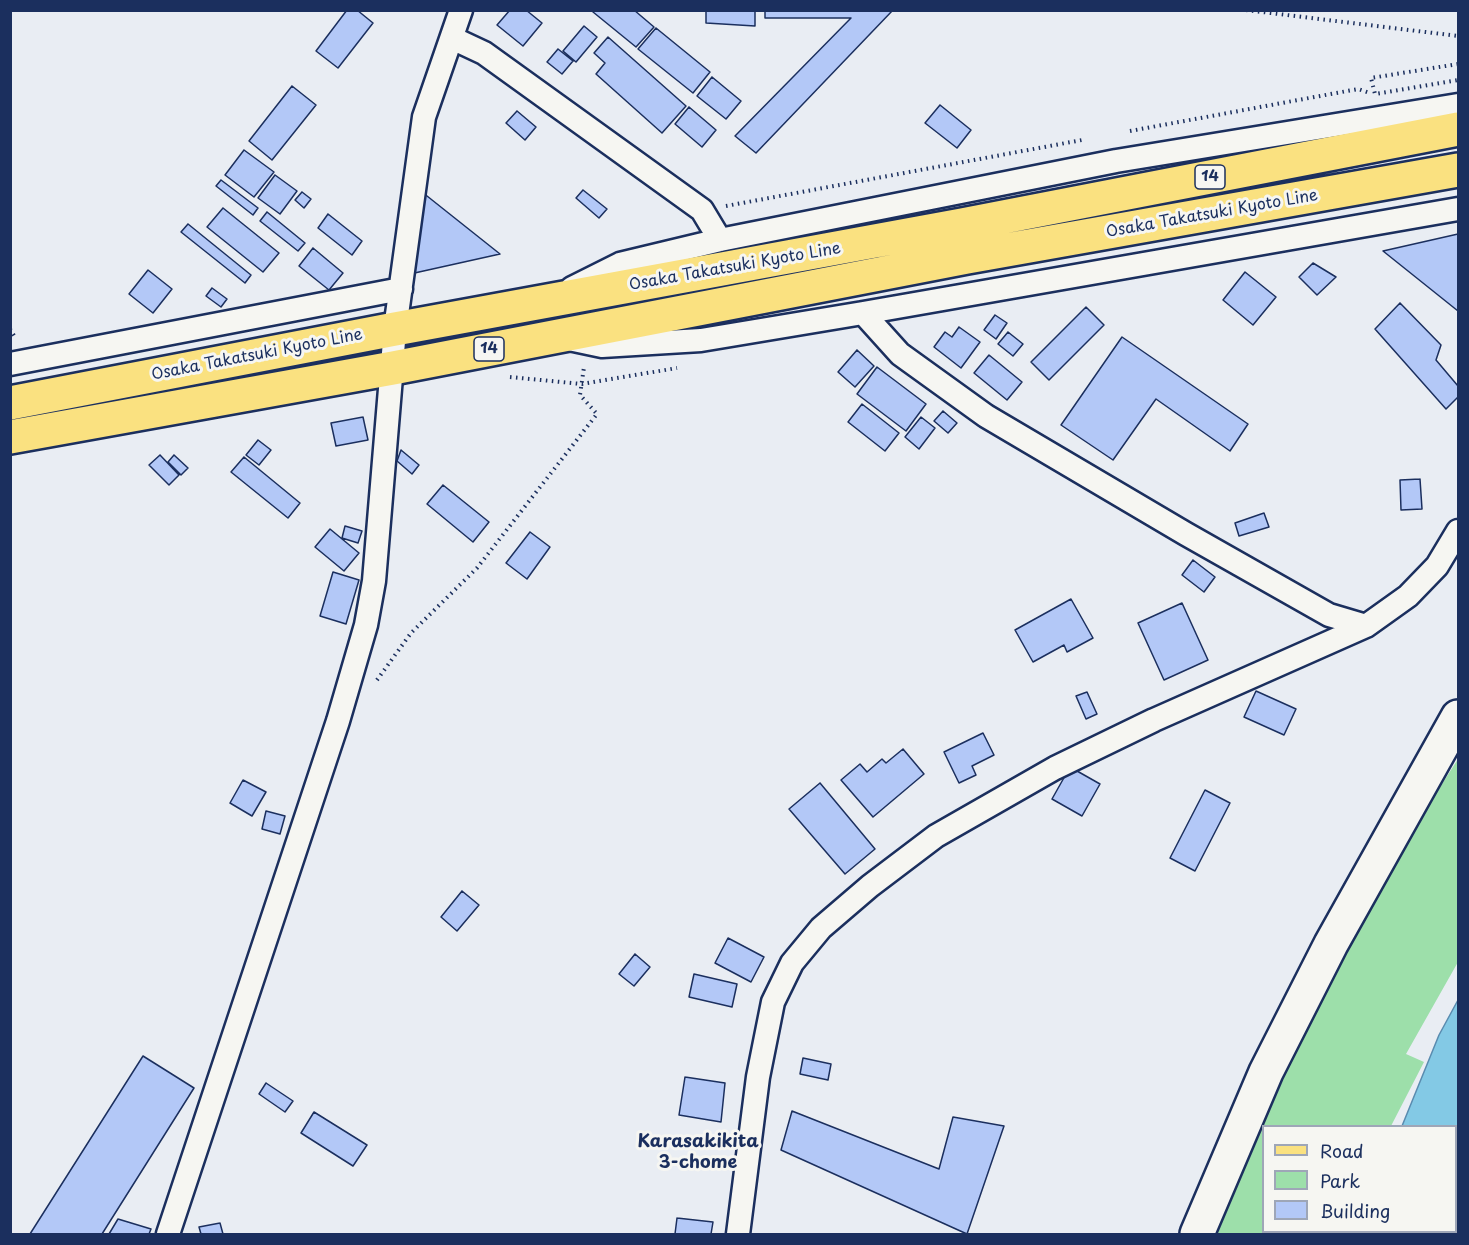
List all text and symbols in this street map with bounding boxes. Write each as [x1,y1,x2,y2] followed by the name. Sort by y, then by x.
[1195,165,1225,189] road number: 14
[1105,186,1319,242] street label: Osaka Takatsuki Kyoto Line
[628,239,842,295] street label: Osaka Takatsuki Kyoto Line
[150,325,364,385] street label: Osaka Takatsuki Kyoto Line
[474,337,504,361] road number: 14
[1262,1125,1457,1233] legend
[637,1131,759,1174] district label: Karasakikita 3-chome
[1320,1137,1364,1164] text: Road
[1320,1167,1360,1194] text: Park
[1320,1197,1390,1224] text: Building

